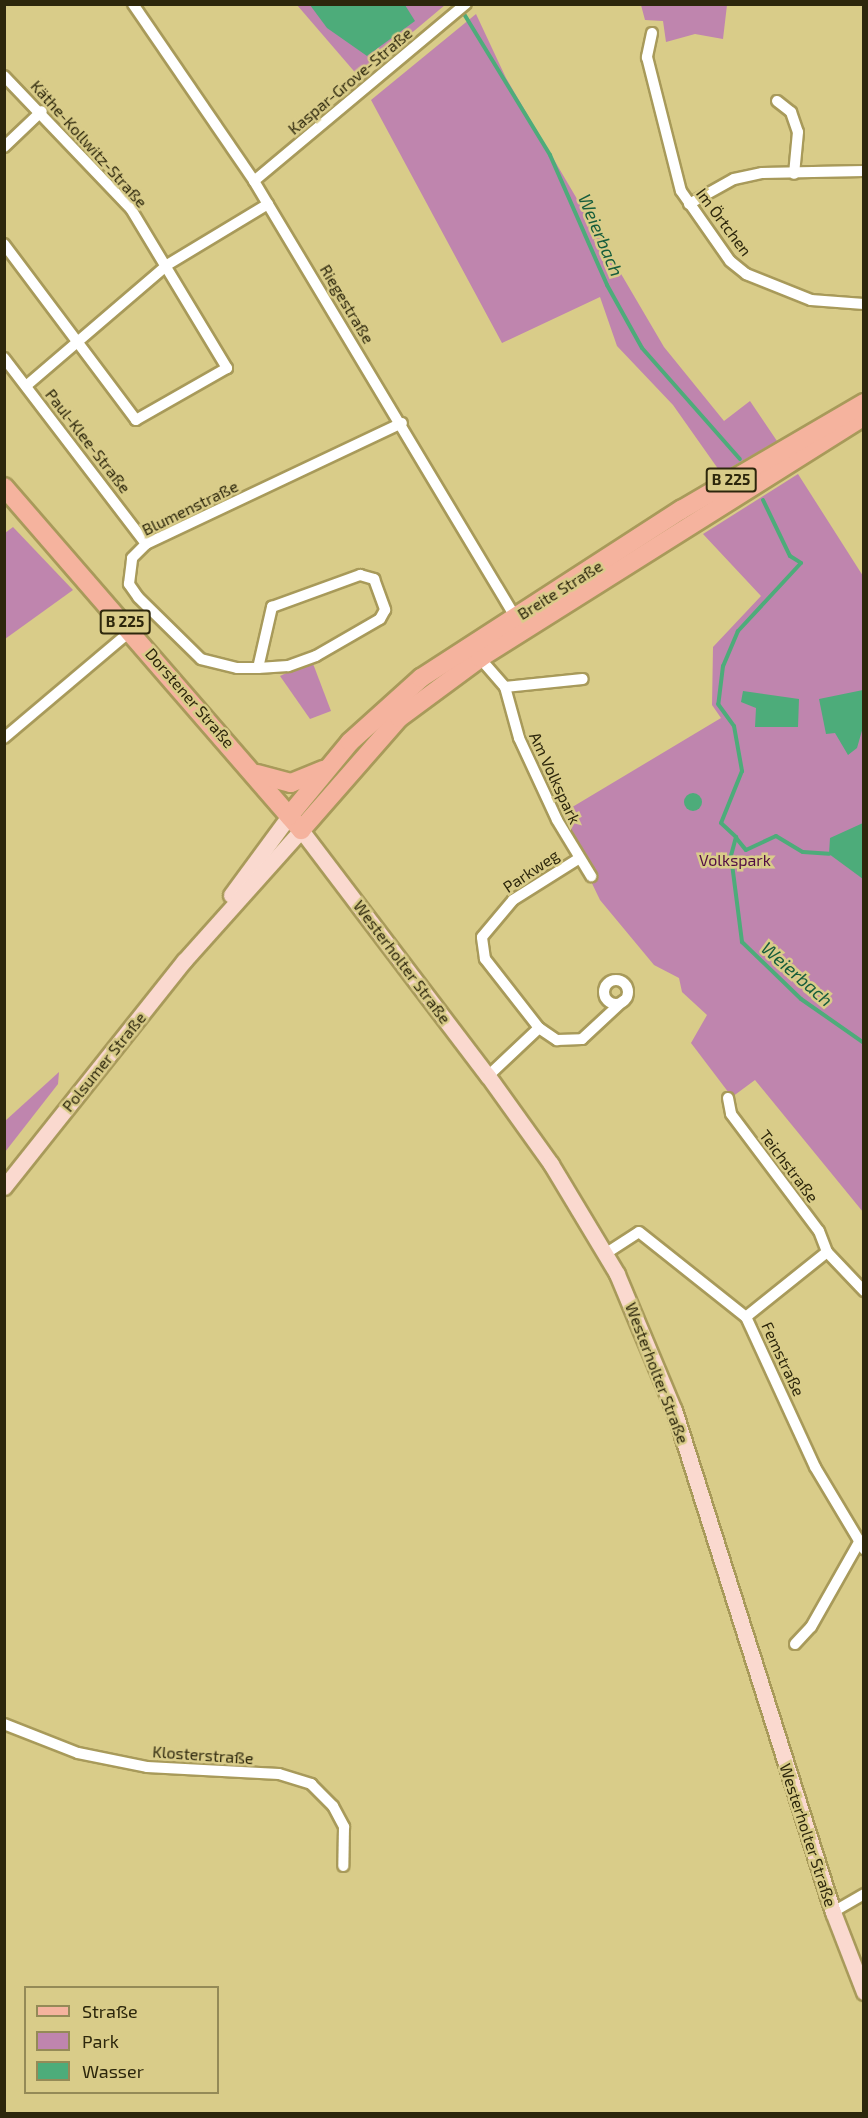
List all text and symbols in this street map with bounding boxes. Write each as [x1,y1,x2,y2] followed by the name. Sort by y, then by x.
[284,23,416,139] street label: Kaspar-Grove-Straße
[27,76,151,212] street label: Käthe-Kollwitz-Straße
[692,184,756,260] street label: Im Örtchen
[574,191,628,279] water label: Weierbach
[316,261,378,347] street label: Riegestraße
[41,385,135,497] street label: Paul-Klee-Straße
[706,468,756,492] road number: B 225
[139,476,241,540] street label: Blumenstraße
[514,556,606,624] street label: Breite Straße
[100,610,150,634] road number: B 225
[141,644,239,752] street label: Dorstener Straße
[525,729,585,827] street label: Am Volkspark
[499,845,563,897] street label: Parkweg
[699,850,771,870] park label: Volkspark
[349,896,455,1028] street label: Westerholter Straße
[757,937,837,1011] water label: Weierbach
[58,1008,150,1116] street label: Polsumer Straße
[755,1126,823,1206] street label: Teichstraße
[621,1300,693,1446] street label: Westerholter Straße
[757,1319,809,1399] street label: Femstraße
[152,1742,254,1768] street label: Klosterstraße
[776,1761,840,1909] street label: Westerholter Straße
[24,1986,219,2094] legend
[82,2000,138,2022] text: Straße
[82,2030,119,2052] text: Park
[82,2060,144,2082] text: Wasser

